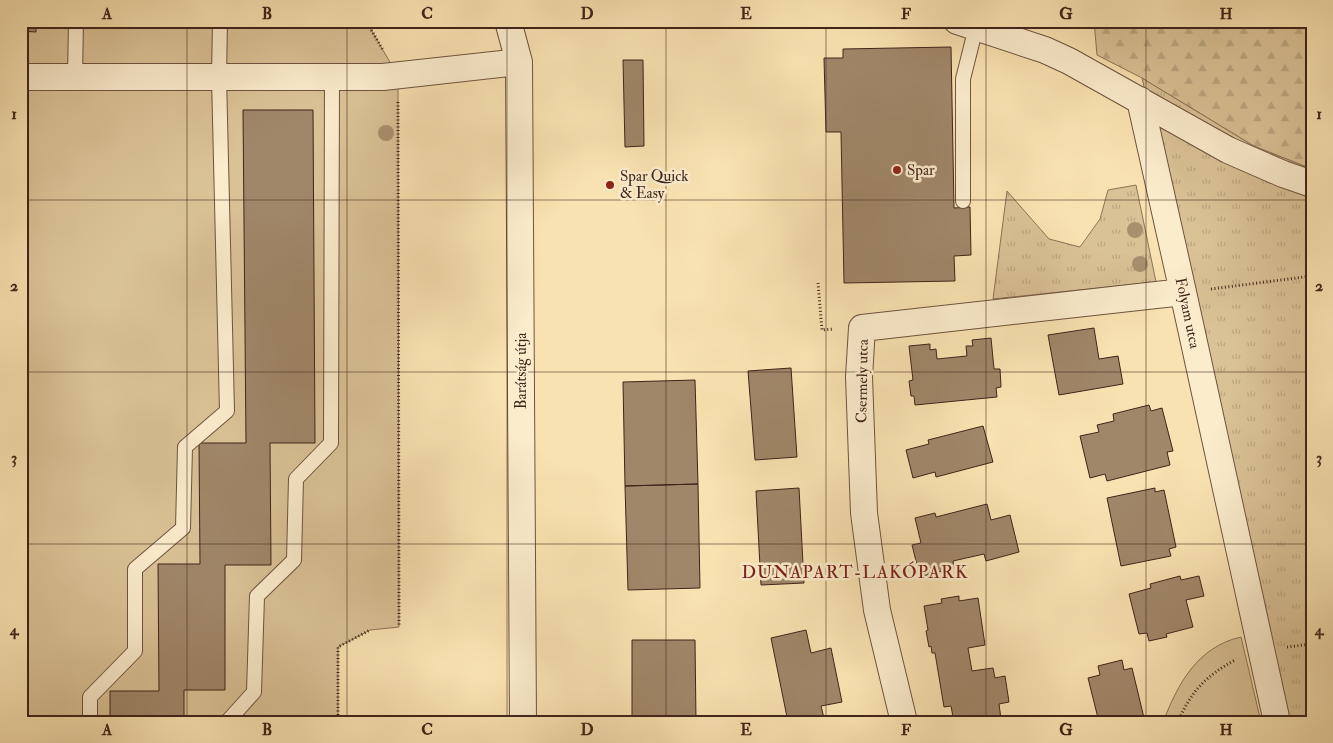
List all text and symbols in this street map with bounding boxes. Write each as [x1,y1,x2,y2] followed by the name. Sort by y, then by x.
[101,4,113,24] text: A
[262,4,272,24] text: B
[421,4,433,24] text: C
[580,4,594,24] text: D
[740,4,752,24] text: E
[901,4,911,24] text: F
[1059,4,1073,24] text: G
[1219,4,1233,24] text: H
[11,104,17,124] text: 1
[1316,104,1322,124] text: 1
[907,161,935,181] place label: Spar
[891,164,903,176] marker: Spar
[620,167,688,203] place label: Spar Quick & Easy
[604,179,616,191] marker: Spar Quick & Easy
[10,276,18,296] text: 2
[1171,276,1204,351] street label: Folyam utca
[1315,276,1323,296] text: 2
[512,332,531,409] street label: Barátság útja
[852,338,873,423] street label: Csermely utca
[11,448,17,468] text: 3
[1316,448,1322,468] text: 3
[742,561,968,584] district label: DUNAPART-LAKÓPARK
[9,620,20,640] text: 4
[1314,620,1325,640] text: 4
[101,720,113,740] text: A
[262,720,272,740] text: B
[421,720,433,740] text: C
[580,720,594,740] text: D
[740,720,752,740] text: E
[901,720,911,740] text: F
[1059,720,1073,740] text: G
[1219,720,1233,740] text: H

